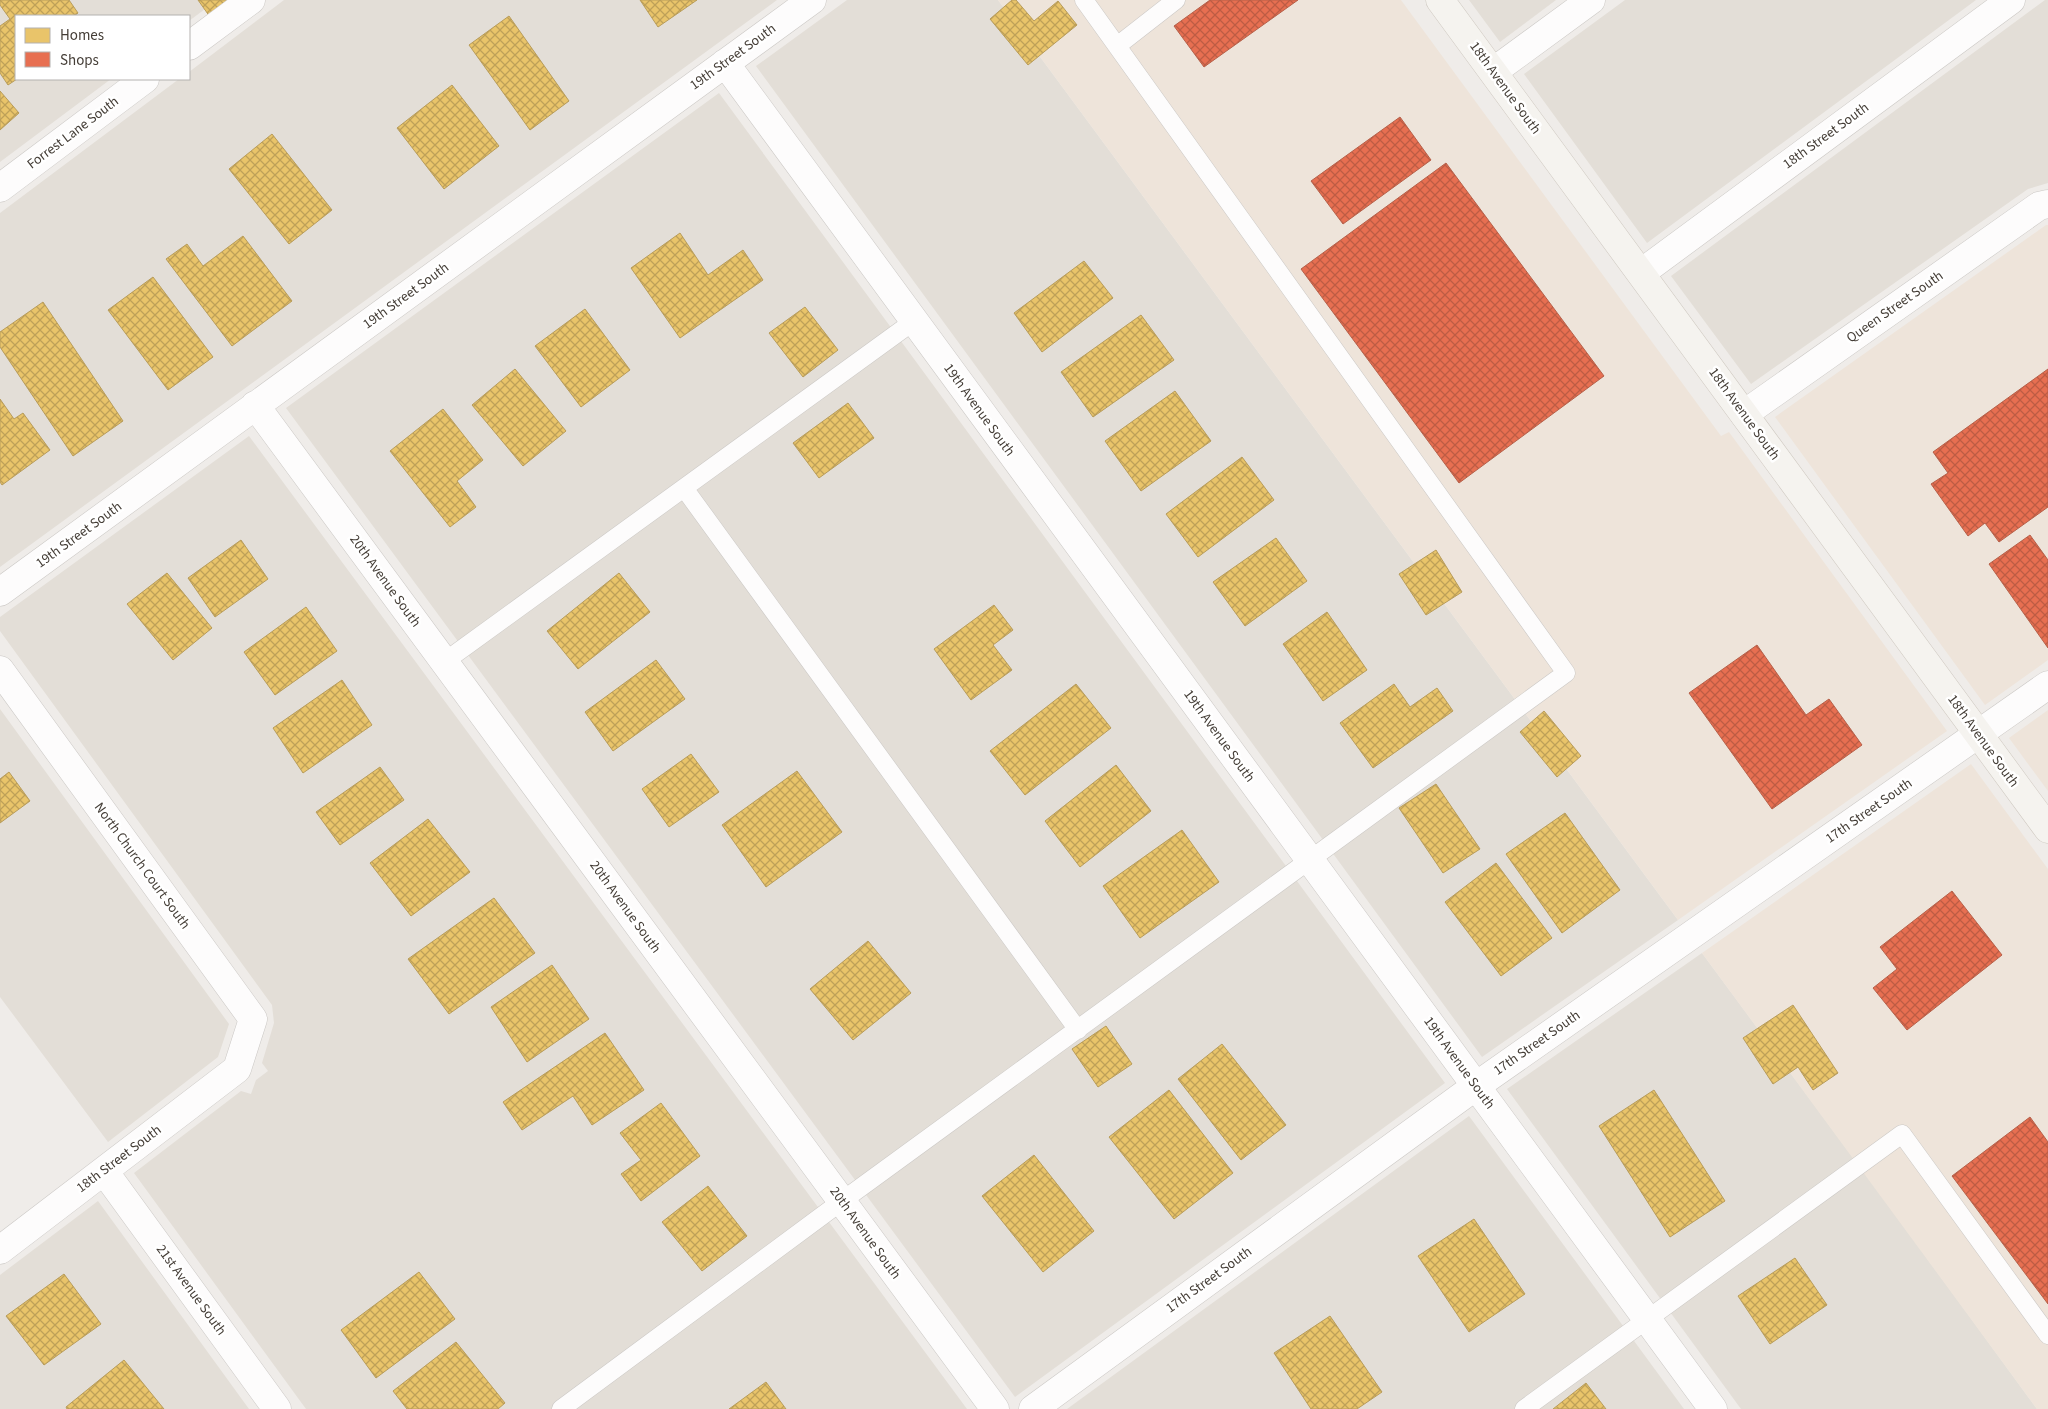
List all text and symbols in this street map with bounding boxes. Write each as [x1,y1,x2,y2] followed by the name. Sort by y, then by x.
[15,15,190,80] legend
[686,19,780,95] street label: 19th Street South
[60,25,104,46] text: Homes
[1465,38,1545,138] street label: 18th Avenue South
[60,50,99,71] text: Shops
[23,92,123,174] street label: Forrest Lane South
[1779,98,1873,174] street label: 18th Street South
[359,258,453,334] street label: 19th Street South
[1843,266,1947,348] street label: Queen Street South
[939,360,1019,460] street label: 19th Avenue South
[1704,364,1784,464] street label: 18th Avenue South
[32,497,126,573] street label: 19th Street South
[345,531,425,631] street label: 20th Avenue South
[1179,686,1259,786] street label: 19th Avenue South
[1943,691,2023,791] street label: 18th Avenue South
[1822,774,1916,848] street label: 17th Street South
[89,799,195,933] street label: North Church Court South
[585,857,665,957] street label: 20th Avenue South
[1490,1006,1584,1080] street label: 17th Street South
[1419,1013,1499,1113] street label: 19th Avenue South
[72,1120,166,1198] street label: 18th Street South
[825,1183,905,1283] street label: 20th Avenue South
[151,1240,231,1340] street label: 21st Avenue South
[1162,1242,1256,1318] street label: 17th Street South

